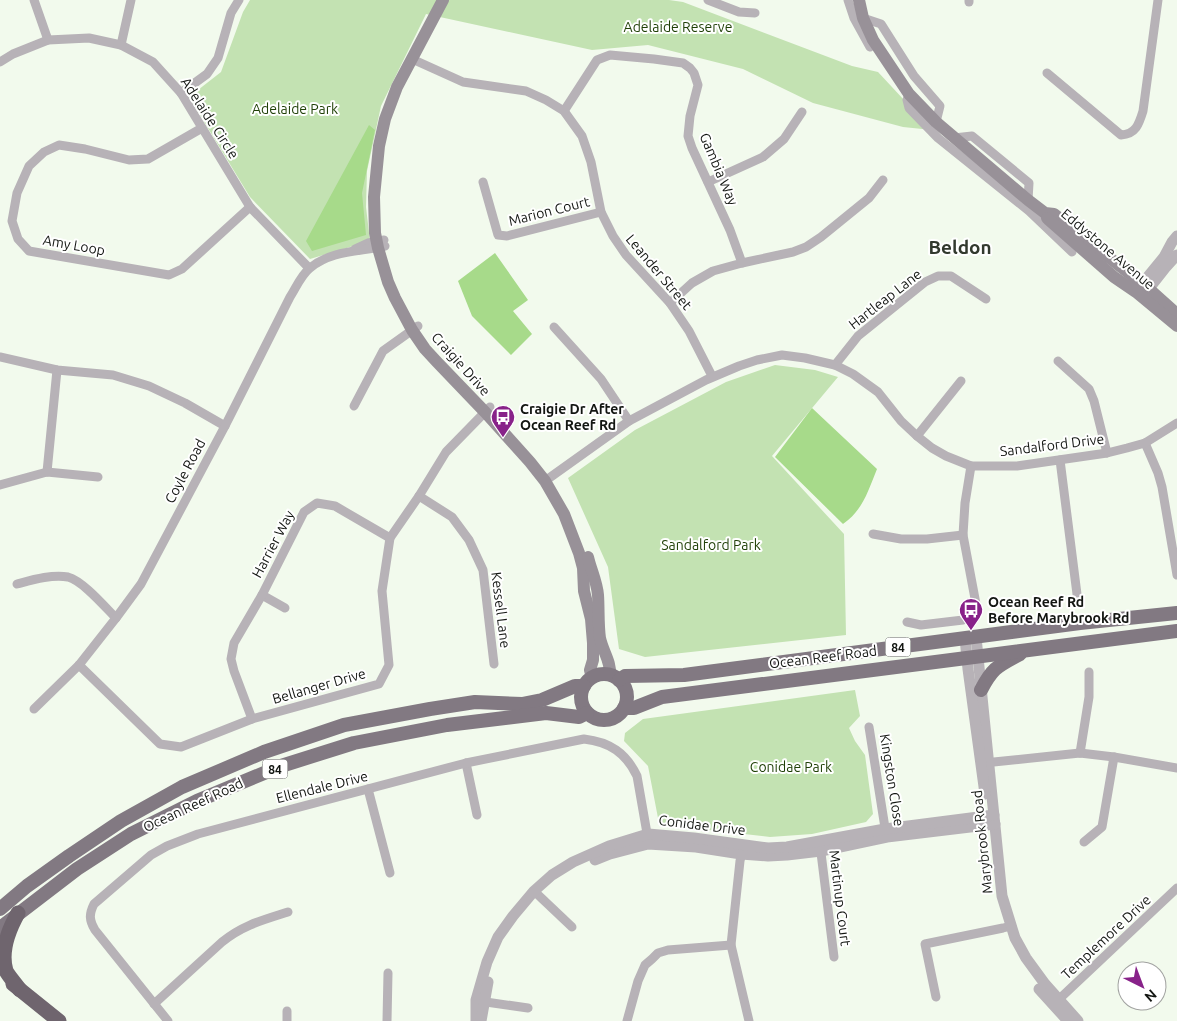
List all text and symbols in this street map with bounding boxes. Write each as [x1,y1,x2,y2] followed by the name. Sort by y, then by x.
[624,19,732,35] park label: Adelaide Reserve
[178,74,242,162] street label: Adelaide Circle
[252,101,338,117] park label: Adelaide Park
[697,130,742,208] street label: Gambia Way
[507,193,592,229] street label: Marion Court
[1058,205,1158,293] street label: Eddystone Avenue
[623,231,696,313] street label: Leander Street
[42,232,106,258] street label: Amy Loop
[928,236,992,258] district label: Beldon
[845,266,925,332] street label: Hartleap Lane
[428,329,494,399] street label: Craigie Drive
[520,401,624,433] place label: Craigie Dr After Ocean Reef Rd
[490,404,516,438] bus stop icon: Craigie Dr After Ocean Reef Rd
[999,431,1105,459] street label: Sandalford Drive
[161,436,209,506] street label: Coyle Road
[249,507,298,580] street label: Harrier Way
[661,537,761,553] park label: Sandalford Park
[488,571,514,649] street label: Kessell Lane
[988,594,1130,626] place label: Ocean Reef Rd Before Marybrook Rd
[958,597,984,631] bus stop icon: Ocean Reef Rd Before Marybrook Rd
[886,638,910,656] road number: 84
[768,642,878,672] street label: Ocean Reef Road
[270,665,368,707] street label: Bellanger Drive
[877,733,907,827] street label: Kingston Close
[750,759,832,775] park label: Conidae Park
[262,760,288,779] road number: 84
[274,768,370,806] street label: Ellendale Drive
[140,775,246,835] street label: Ocean Reef Road
[969,789,995,895] street label: Marybrook Road
[658,812,746,838] street label: Conidae Drive
[826,849,854,947] street label: Martinup Court
[1058,892,1154,982] street label: Templemore Drive
[1117,961,1167,1011] north arrow
[1141,986,1160,1005] text: N

